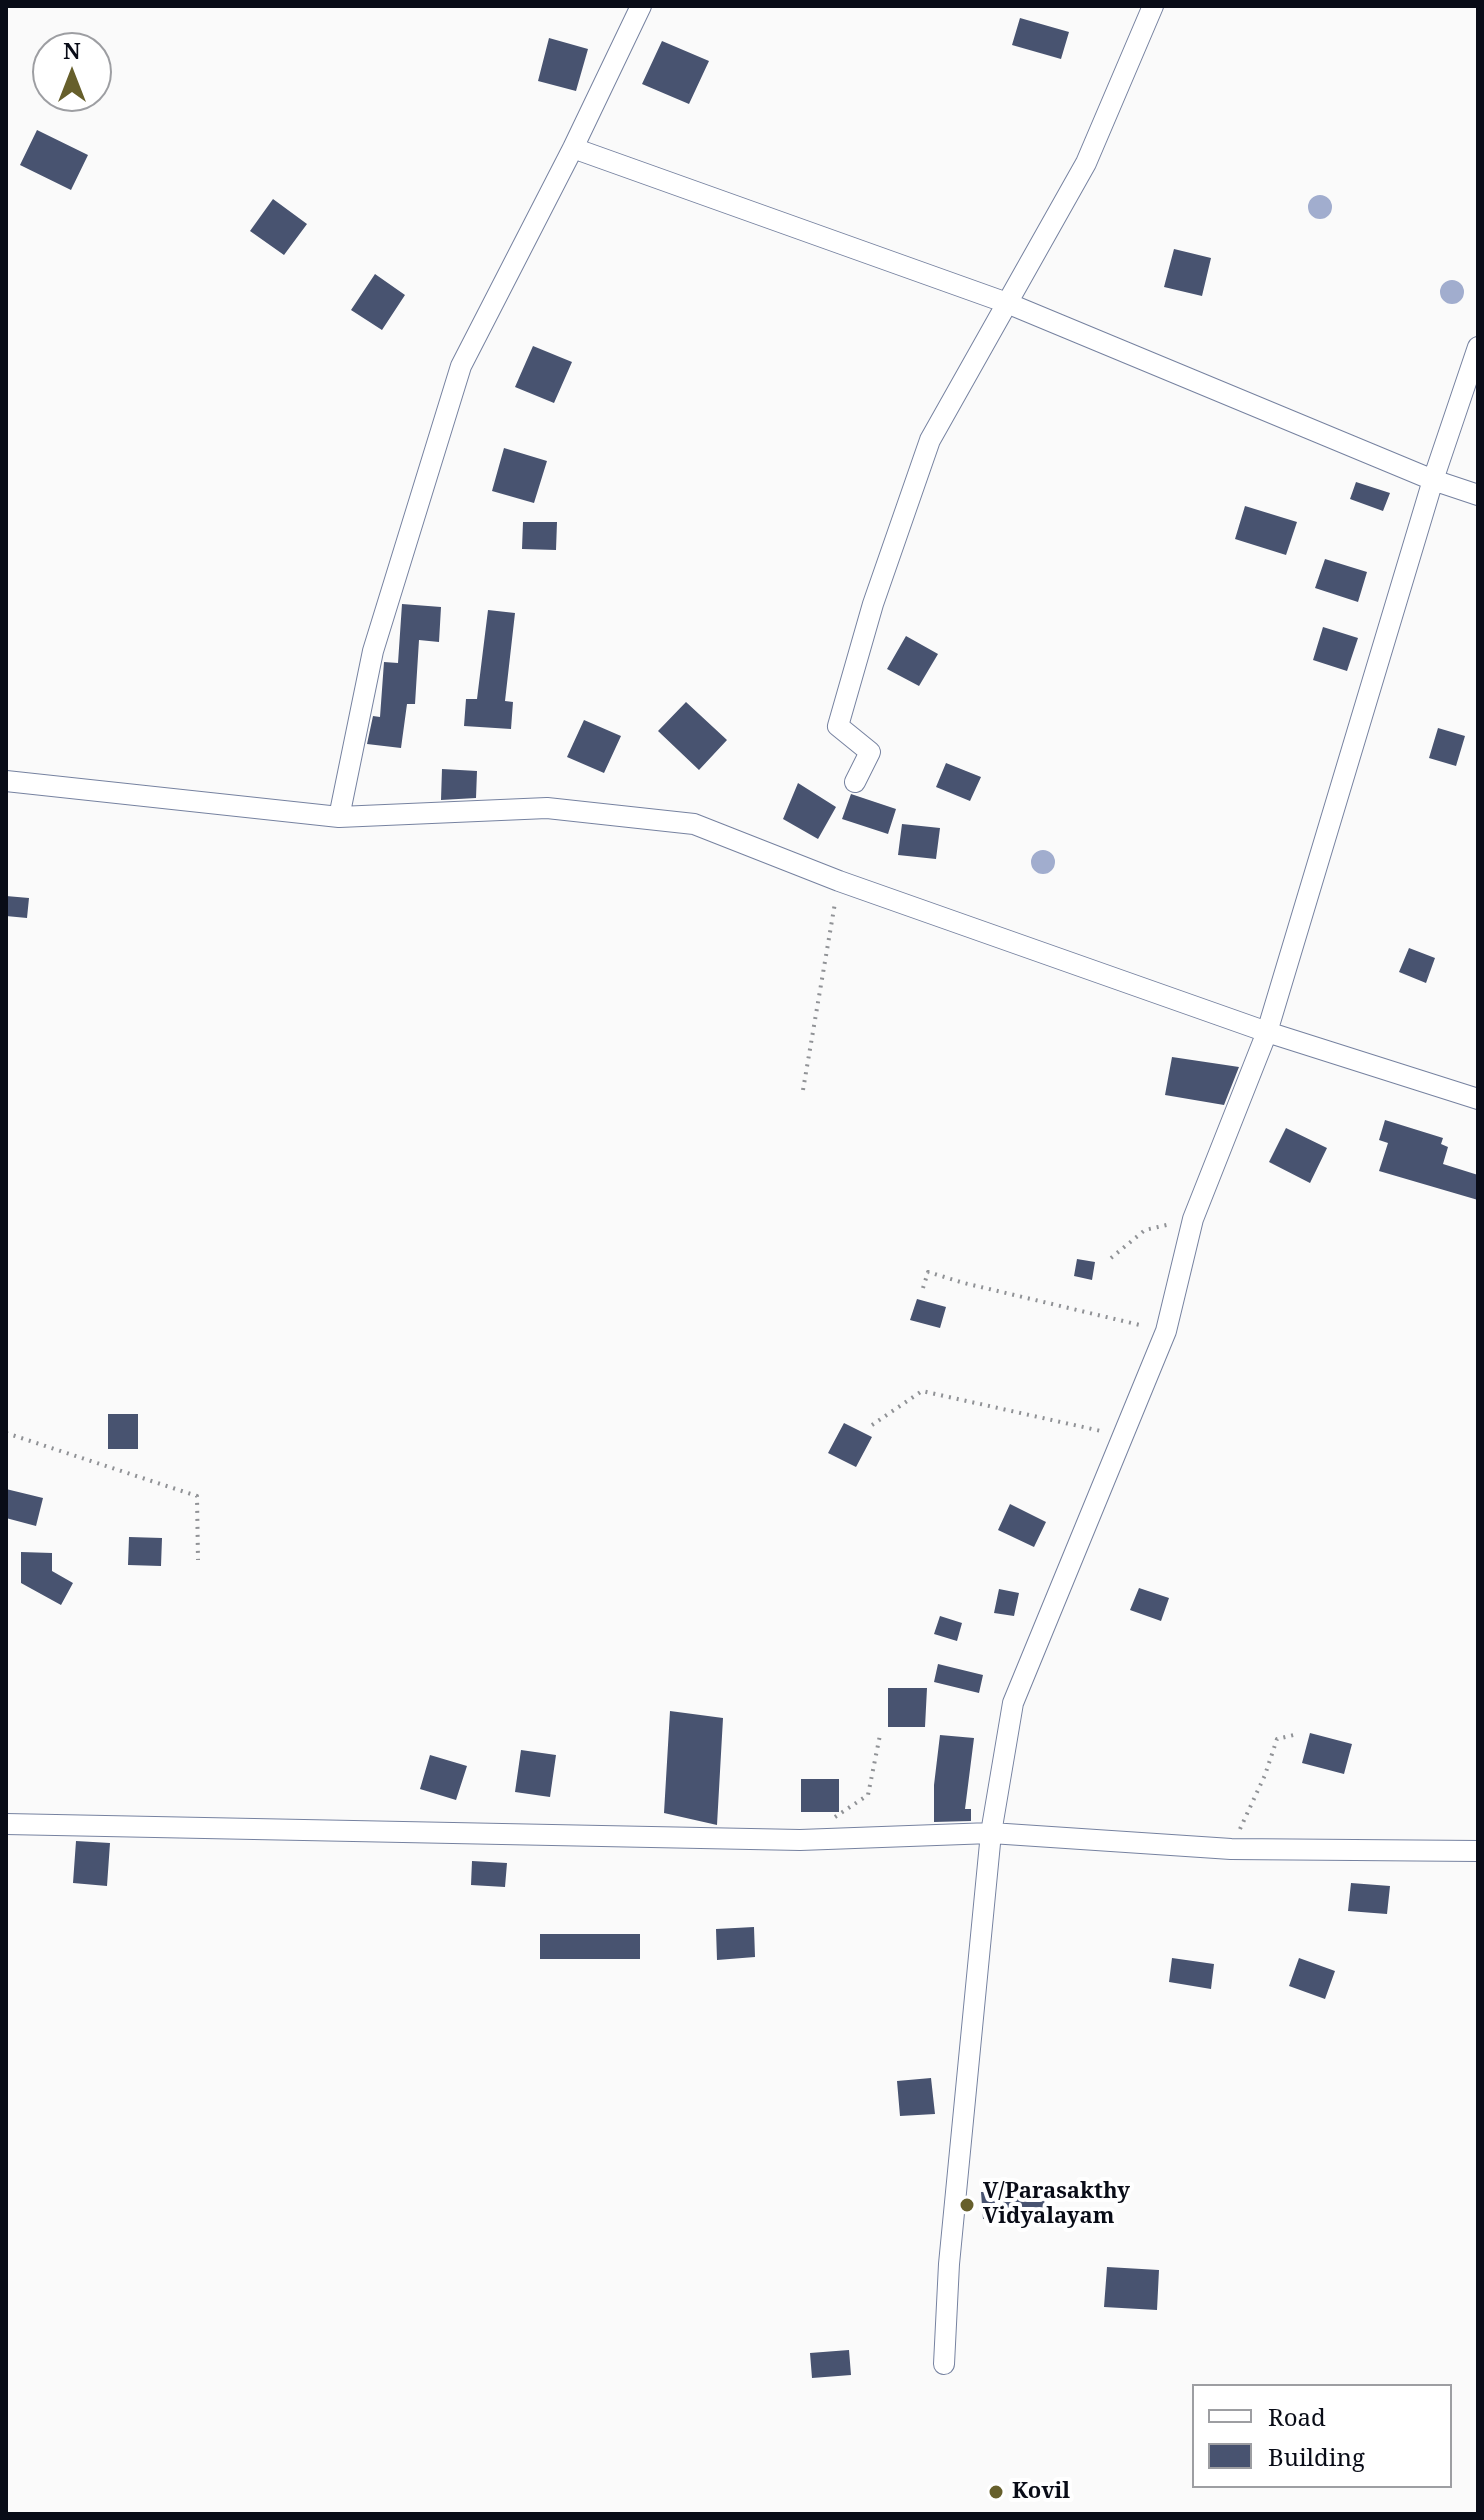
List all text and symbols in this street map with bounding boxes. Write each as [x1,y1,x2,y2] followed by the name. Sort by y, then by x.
[32,32,112,112] north arrow
[63,35,81,65] text: N
[983,2179,1130,2230] place label: V/Parasakthy Vidyalayam
[958,2196,976,2214] marker: V/Parasakthy Vidyalayam
[1192,2384,1452,2488] legend
[1268,2400,1326,2433] text: Road
[1268,2440,1365,2473] text: Building
[1012,2479,1070,2505] place label: Kovil
[987,2483,1005,2501] marker: Kovil

